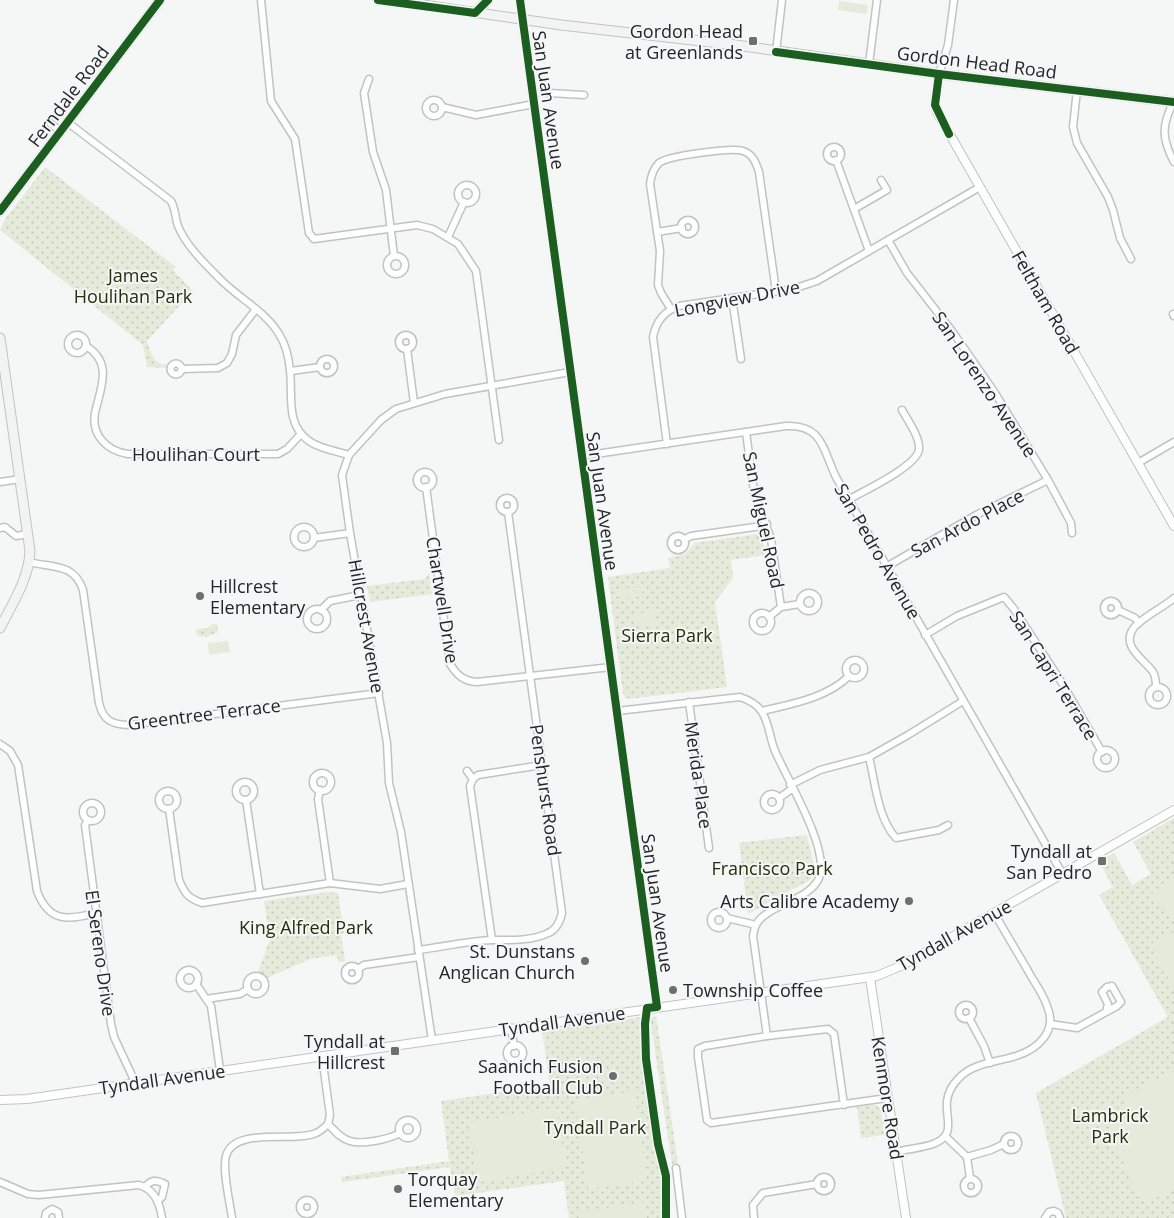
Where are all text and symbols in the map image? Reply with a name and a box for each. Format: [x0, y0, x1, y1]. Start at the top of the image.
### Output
place label: Gordon Head at Greenlands [625, 19, 743, 64]
street label: San Juan Avenue [527, 29, 571, 171]
marker: Gordon Head at Greenlands [747, 35, 759, 47]
street label: Ferndale Road [22, 40, 114, 152]
street label: Gordon Head Road [896, 40, 1058, 84]
street label: Feltham Road [1007, 246, 1085, 358]
park label: James Houlihan Park [74, 263, 193, 308]
street label: Longview Drive [672, 274, 802, 322]
street label: San Lorenzo Avenue [927, 306, 1043, 462]
street label: San Juan Avenue [581, 430, 625, 572]
street label: Houlihan Court [132, 442, 260, 466]
street label: San Miguel Road [738, 449, 790, 591]
street label: San Pedro Avenue [829, 479, 927, 623]
street label: San Ardo Place [906, 483, 1028, 563]
street label: Chartwell Drive [421, 535, 465, 665]
street label: Hillcrest Avenue [343, 557, 391, 695]
place label: Hillcrest Elementary [210, 574, 306, 619]
marker: Hillcrest Elementary [194, 590, 206, 602]
street label: San Capri Terrace [1005, 606, 1103, 744]
park label: Sierra Park [621, 623, 713, 647]
street label: Greentree Terrace [126, 693, 282, 735]
street label: Merida Place [680, 720, 718, 830]
street label: Penshurst Road [525, 723, 567, 857]
street label: San Juan Avenue [636, 832, 680, 974]
place label: Tyndall at San Pedro [1006, 839, 1092, 884]
marker: Tyndall at San Pedro [1096, 855, 1108, 867]
park label: Francisco Park [711, 856, 833, 880]
street label: El Sereno Drive [80, 888, 122, 1018]
place label: Arts Calibre Academy [720, 889, 900, 913]
street label: Tyndall Avenue [892, 894, 1016, 976]
marker: Arts Calibre Academy [903, 895, 915, 907]
park label: King Alfred Park [239, 915, 373, 939]
place label: St. Dunstans Anglican Church [439, 939, 575, 984]
marker: St. Dunstans Anglican Church [579, 955, 591, 967]
place label: Township Coffee [683, 978, 823, 1002]
marker: Township Coffee [667, 984, 679, 996]
street label: Tyndall Avenue [497, 1000, 627, 1042]
place label: Tyndall at Hillcrest [304, 1029, 385, 1074]
street label: Kenmore Road [866, 1035, 910, 1161]
marker: Tyndall at Hillcrest [389, 1045, 401, 1057]
place label: Saanich Fusion Football Club [478, 1054, 603, 1099]
street label: Tyndall Avenue [97, 1058, 227, 1100]
marker: Saanich Fusion Football Club [607, 1070, 619, 1082]
park label: Lambrick Park [1071, 1103, 1149, 1148]
park label: Tyndall Park [544, 1115, 647, 1139]
place label: Torquay Elementary [408, 1167, 504, 1212]
marker: Torquay Elementary [392, 1183, 404, 1195]

